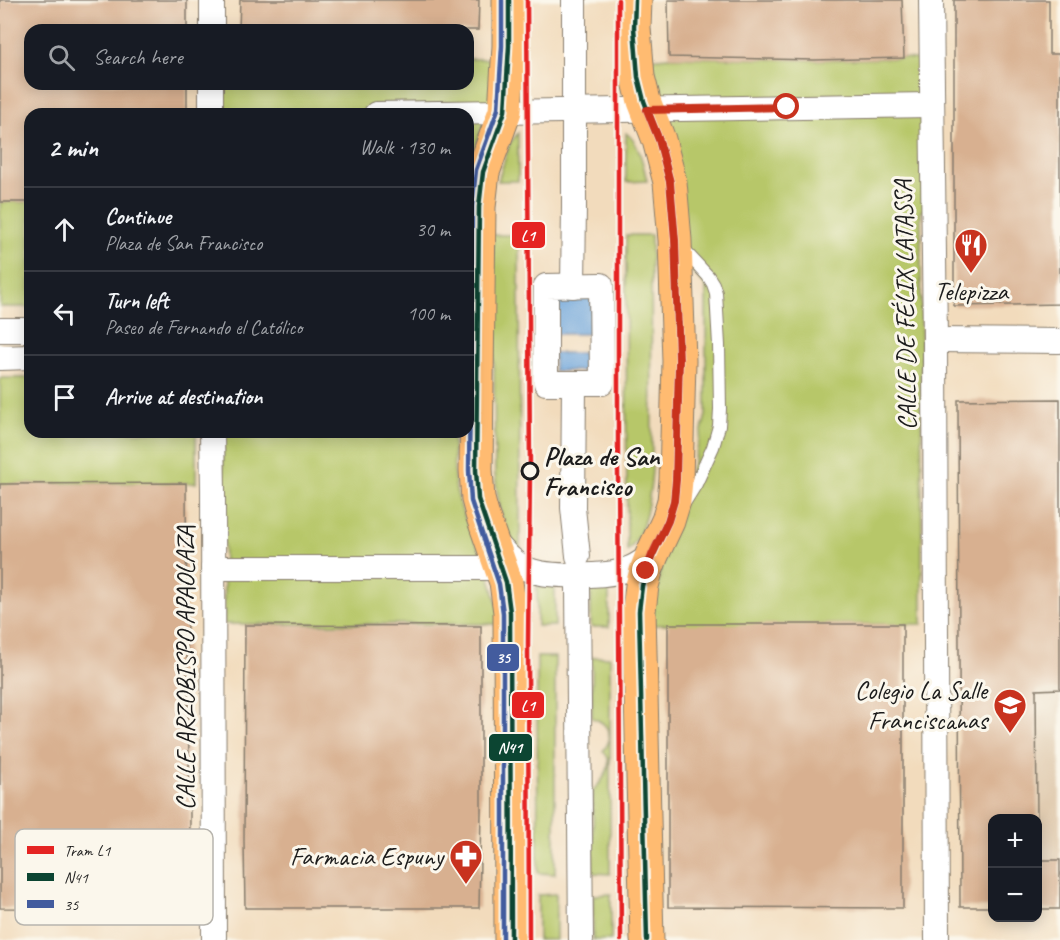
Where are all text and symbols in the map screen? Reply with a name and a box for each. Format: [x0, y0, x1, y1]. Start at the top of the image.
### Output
search box [24, 24, 474, 90]
icon: search [45, 41, 78, 74]
text: Search here [93, 43, 183, 71]
route start [773, 93, 799, 119]
text: 2 min [48, 131, 98, 164]
text: Walk · 130 m [360, 135, 450, 160]
street label: CALLE DE FÉLIX LATASSA [886, 178, 924, 430]
text: Continue [105, 203, 171, 231]
icon: ahead [48, 213, 81, 246]
text: 30 m [416, 217, 450, 242]
line badge: L1 [511, 221, 546, 249]
text: L1 [521, 226, 537, 246]
restaurant icon: Telepizza [953, 227, 989, 274]
text: Plaza de San Francisco [105, 231, 262, 256]
place label: Telepizza [934, 275, 1009, 308]
text: Turn left [105, 287, 169, 315]
icon: left [48, 297, 81, 330]
text: 100 m [407, 301, 450, 326]
text: Paseo de Fernando el Católico [105, 315, 302, 340]
icon: arrive [48, 381, 81, 414]
text: Arrive at destination [105, 383, 262, 411]
place label: Plaza de San Francisco [544, 440, 660, 503]
marker: Plaza de San Francisco [521, 462, 539, 480]
street label: CALLE ARZOBISPO APAOLAZA [169, 525, 202, 810]
route end [632, 557, 658, 583]
line badge: 35 [486, 643, 520, 672]
text: 35 [496, 648, 512, 668]
place label: Colegio La Salle Franciscanas [855, 674, 990, 737]
school or university icon: Colegio La Salle Franciscanas [992, 687, 1028, 734]
line badge: L1 [511, 691, 545, 719]
text: L1 [521, 696, 537, 716]
line badge: N41 [488, 733, 533, 762]
text: N41 [498, 738, 524, 758]
map controls [988, 814, 1042, 922]
button: + [988, 814, 1042, 868]
legend [15, 829, 213, 925]
pharmacy icon: Farmacia Espuny [448, 838, 484, 885]
place label: Farmacia Espuny [290, 840, 445, 873]
text: Tram L1 [64, 841, 111, 861]
text: N41 [64, 868, 89, 888]
button: − [988, 868, 1042, 922]
text: 35 [64, 895, 79, 915]

